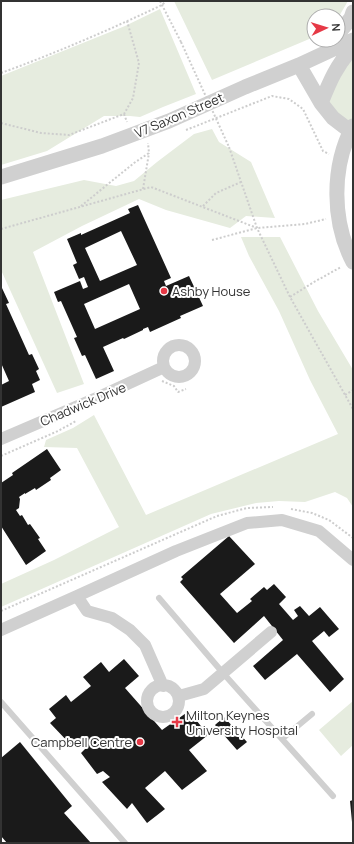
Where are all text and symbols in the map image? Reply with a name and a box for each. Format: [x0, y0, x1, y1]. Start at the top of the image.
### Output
north arrow [306, 8, 346, 48]
text: N [329, 23, 344, 32]
street label: V7 Saxon Street [132, 88, 226, 142]
place label: Ashby House [172, 282, 251, 300]
marker: Ashby House [159, 286, 169, 296]
street label: Chadwick Drive [37, 378, 129, 430]
place label: Milton Keynes University Hospital [186, 706, 298, 739]
marker: Milton Keynes University Hospital [171, 716, 183, 728]
place label: Campbell Centre [31, 733, 132, 751]
marker: Campbell Centre [135, 737, 145, 747]

